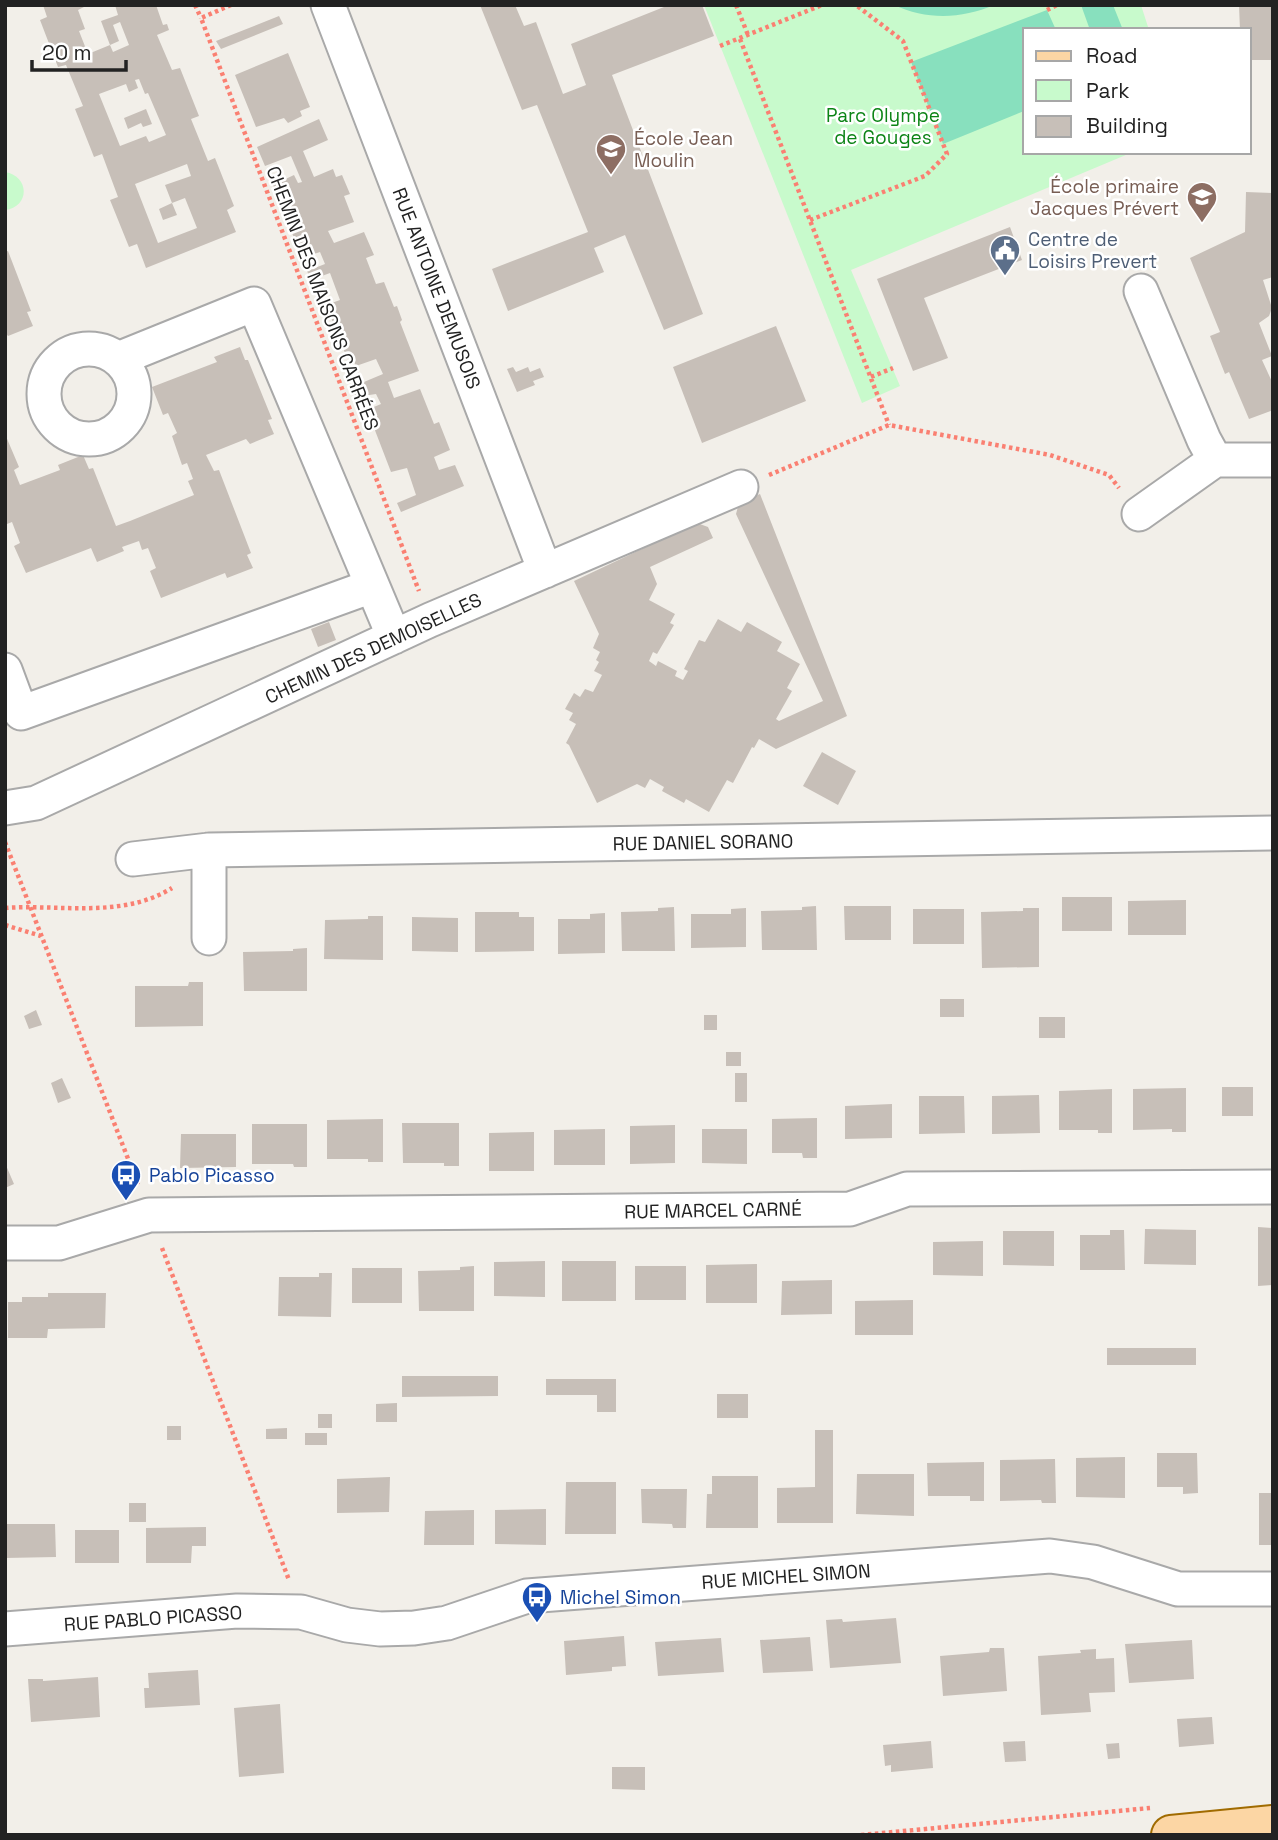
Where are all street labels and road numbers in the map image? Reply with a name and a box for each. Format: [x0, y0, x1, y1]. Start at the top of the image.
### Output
street label: CHEMIN DES MAISONS CARRÉES [260, 162, 385, 434]
street label: RUE ANTOINE DEMUSOIS [387, 184, 486, 392]
street label: CHEMIN DES DEMOISELLES [261, 587, 486, 710]
street label: RUE DANIEL SORANO [612, 828, 794, 857]
street label: RUE MARCEL CARNÉ [624, 1196, 802, 1225]
street label: RUE MICHEL SIMON [701, 1558, 871, 1595]
street label: RUE PABLO PICASSO [63, 1600, 243, 1637]

